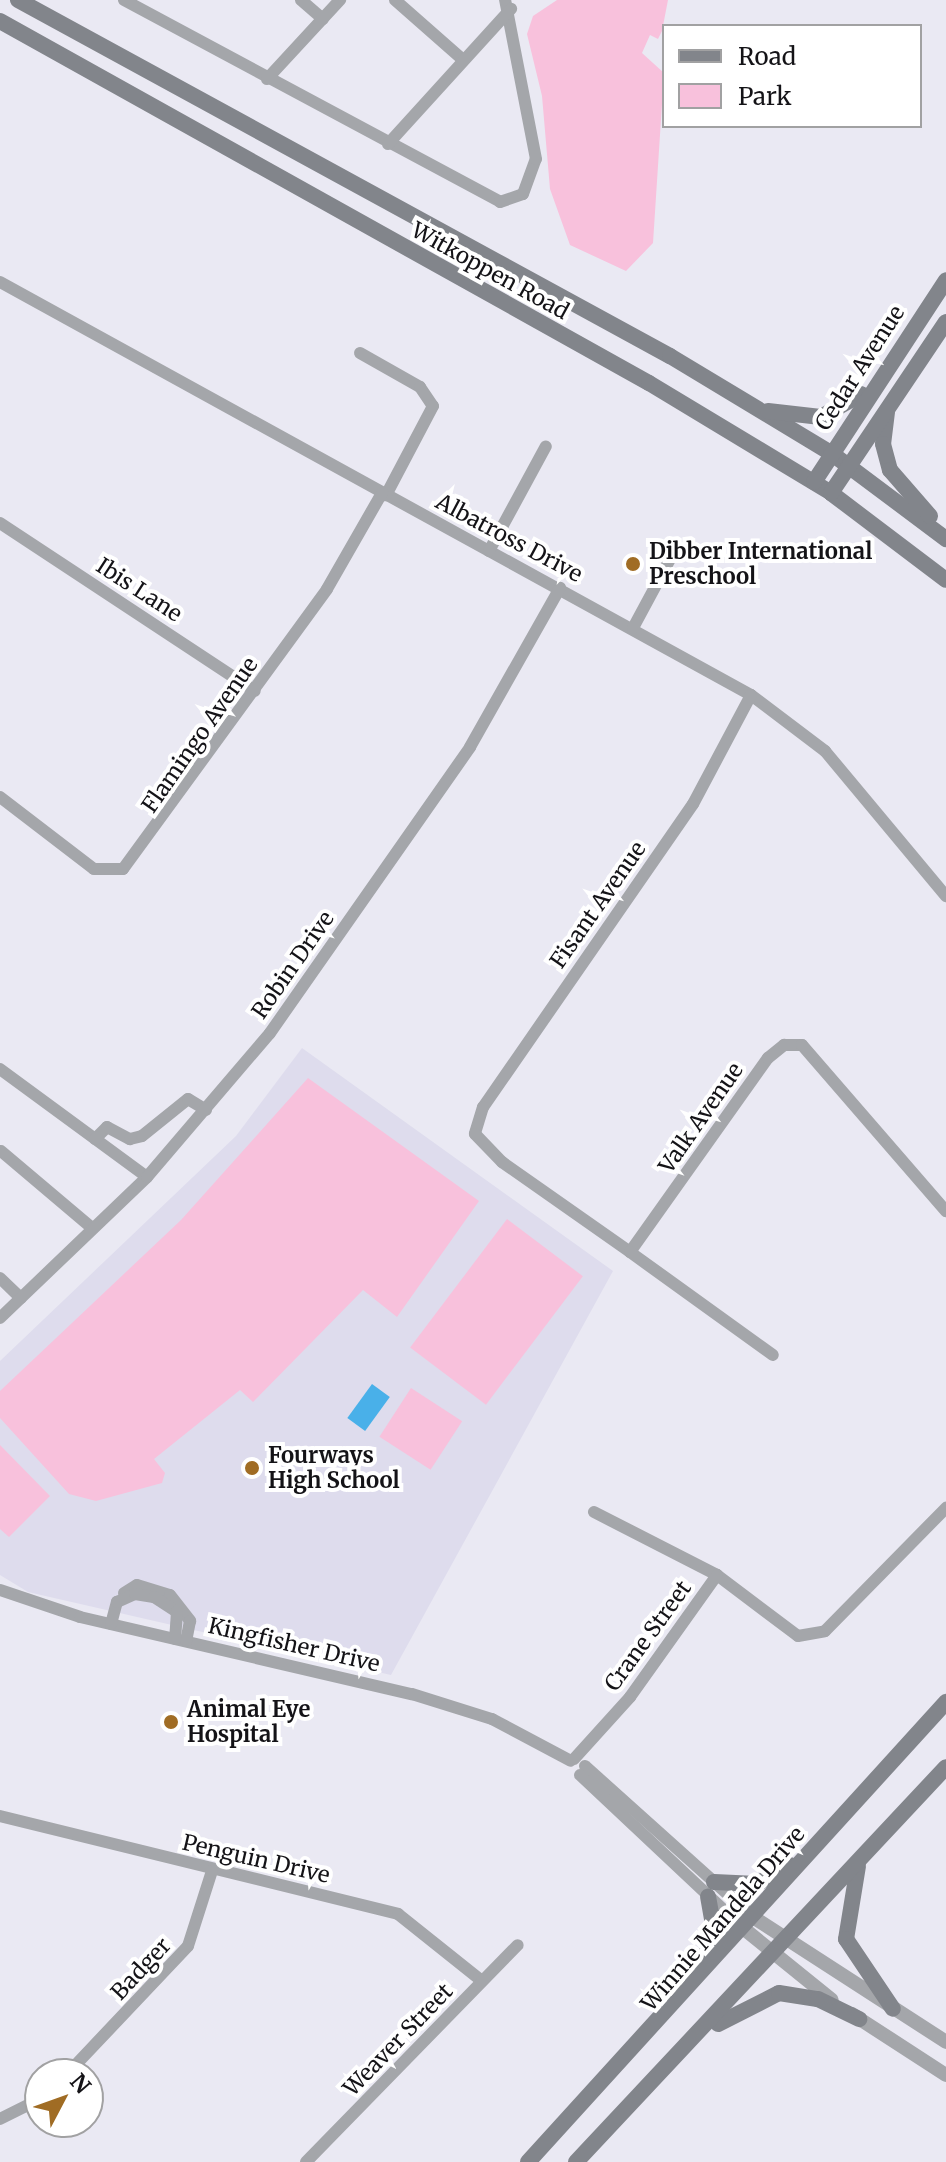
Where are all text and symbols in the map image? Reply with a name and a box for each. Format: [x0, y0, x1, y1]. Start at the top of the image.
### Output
legend [662, 24, 922, 128]
text: Road [738, 41, 796, 72]
text: Park [738, 81, 791, 112]
street label: Witkoppen Road [407, 217, 573, 325]
street label: Cedar Avenue [810, 301, 910, 435]
street label: Albatross Drive [431, 488, 587, 588]
place label: Dibber International Preschool [649, 538, 872, 590]
street label: Ibis Lane [91, 553, 187, 627]
marker: Dibber International Preschool [624, 555, 642, 573]
street label: Flamingo Avenue [137, 652, 263, 818]
street label: Fisant Avenue [545, 837, 651, 973]
street label: Robin Drive [246, 906, 340, 1024]
street label: Valk Avenue [653, 1058, 749, 1178]
place label: Fourways High School [268, 1442, 400, 1494]
marker: Fourways High School [243, 1459, 261, 1477]
street label: Crane Street [599, 1576, 697, 1696]
street label: Kingfisher Drive [206, 1612, 382, 1678]
place label: Animal Eye Hospital [187, 1696, 310, 1748]
marker: Animal Eye Hospital [162, 1713, 180, 1731]
street label: Winnie Mandela Drive [636, 1821, 810, 2017]
street label: Penguin Drive [180, 1829, 332, 1889]
street label: Badger [106, 1933, 176, 2005]
street label: Weaver Street [338, 1978, 458, 2102]
north arrow [24, 2058, 104, 2138]
text: N [64, 2068, 97, 2099]

